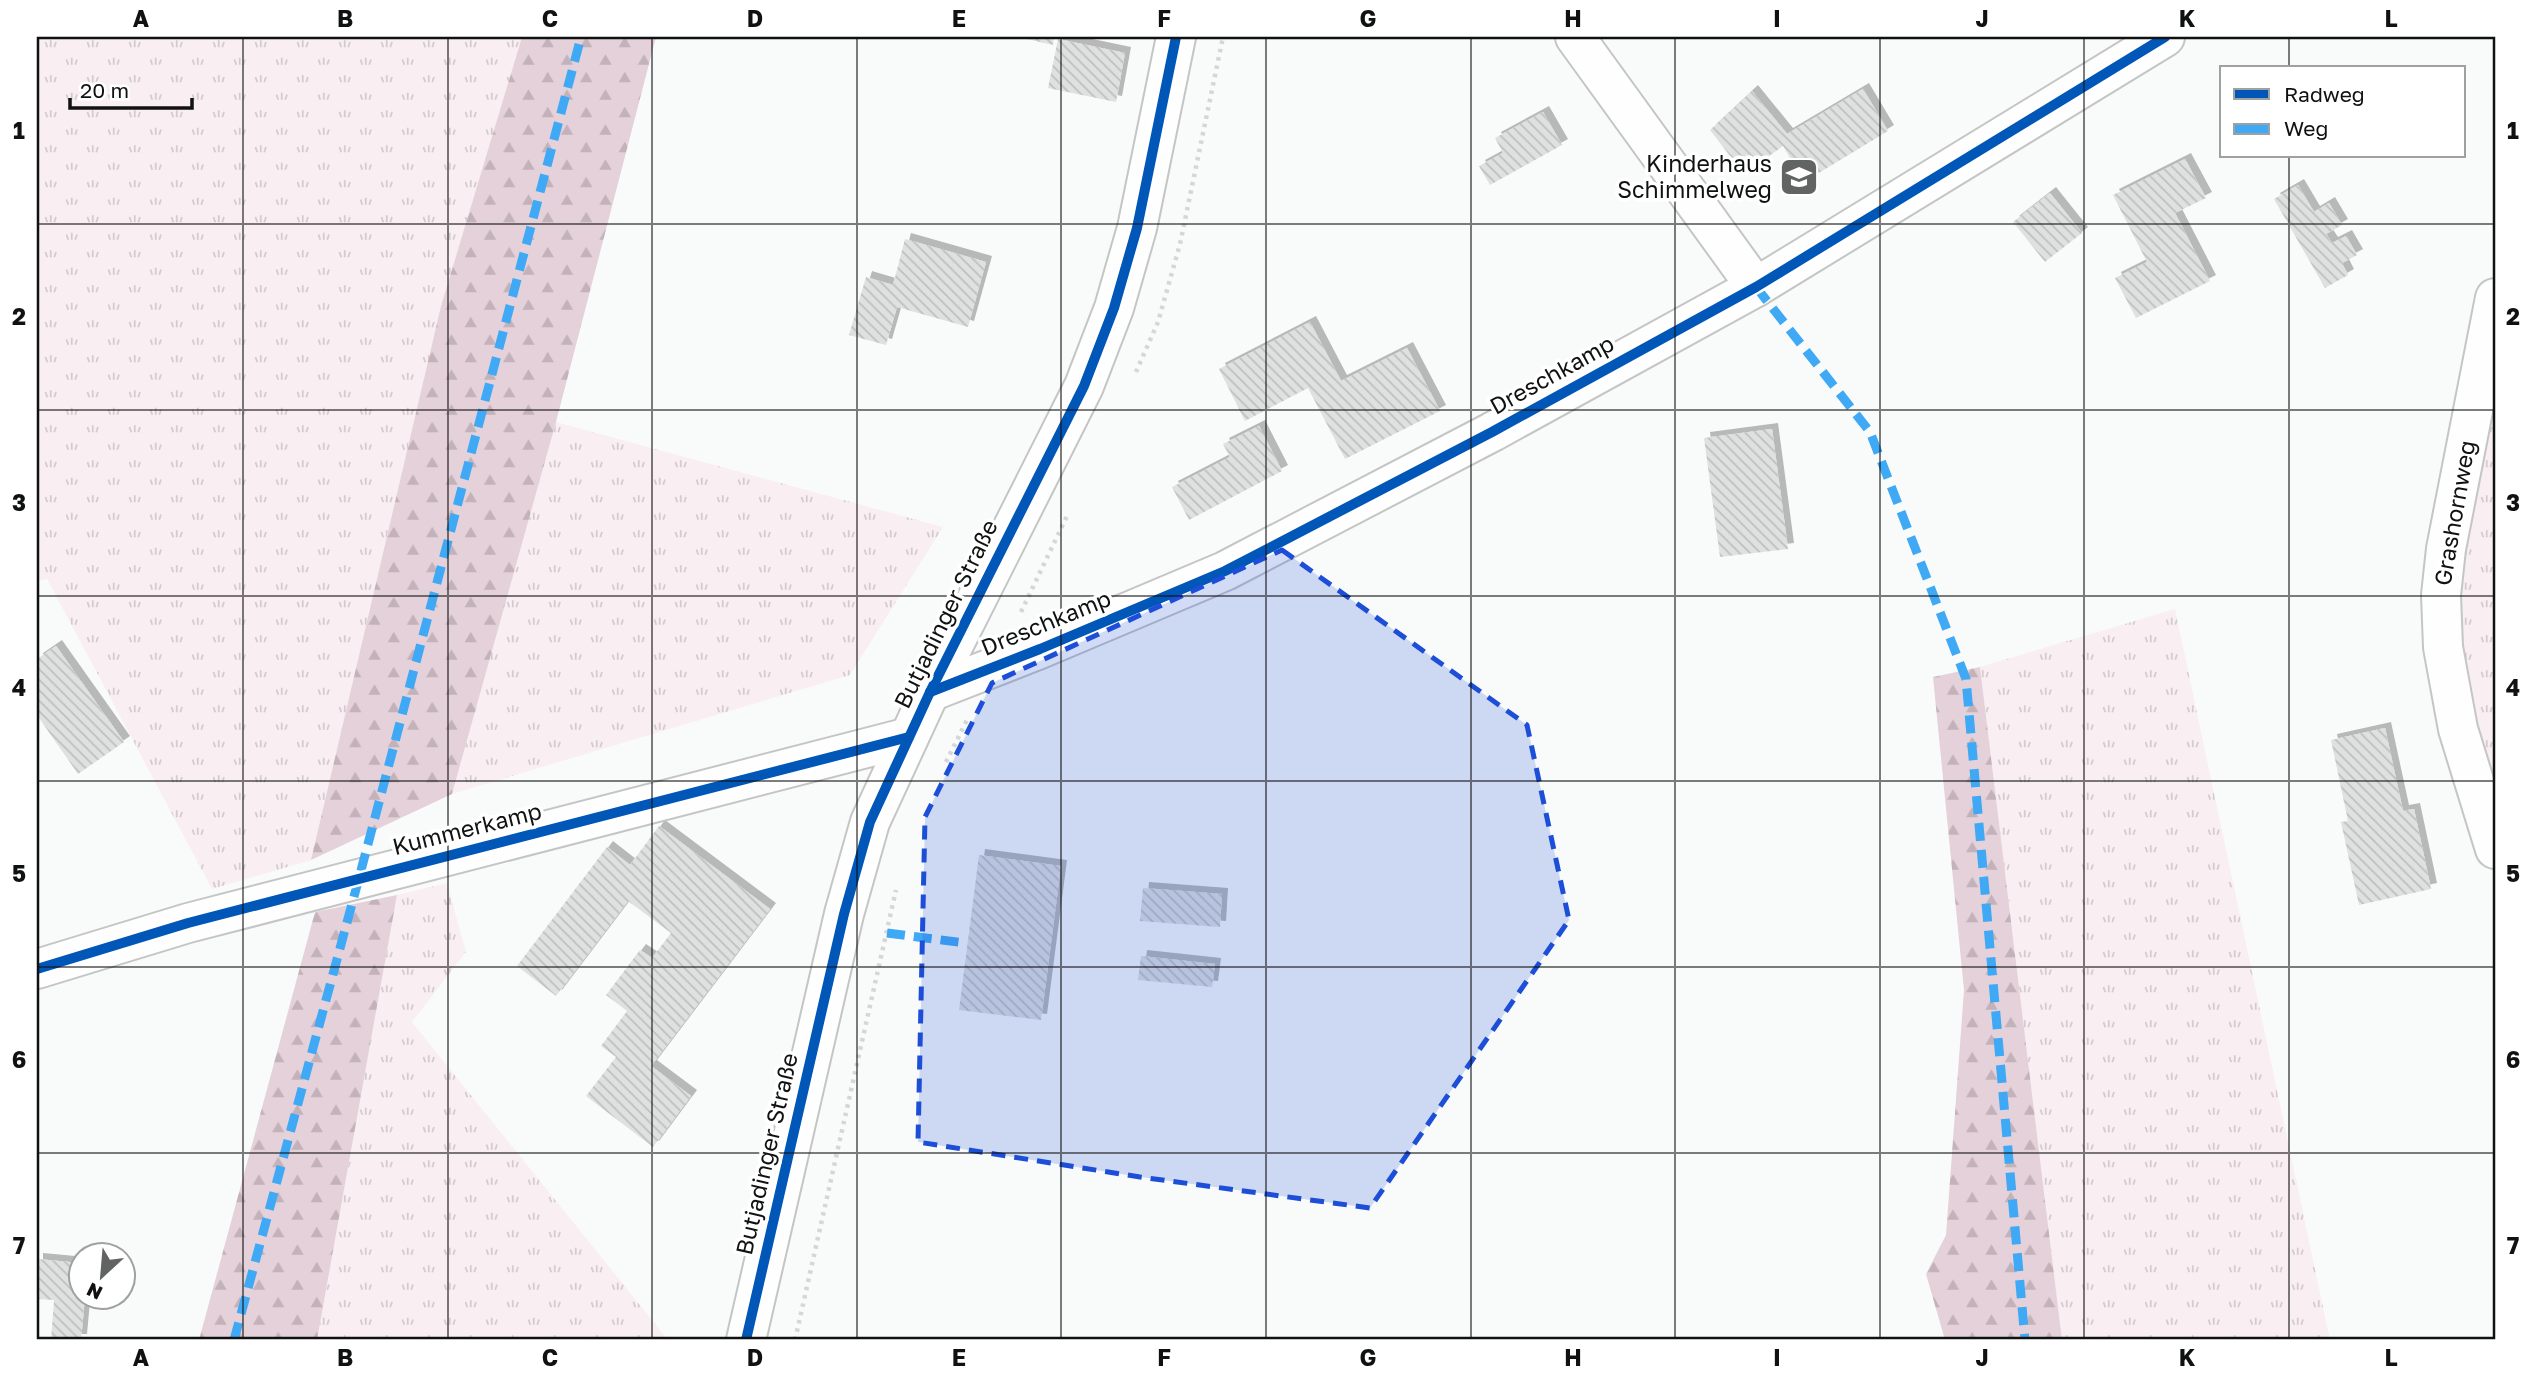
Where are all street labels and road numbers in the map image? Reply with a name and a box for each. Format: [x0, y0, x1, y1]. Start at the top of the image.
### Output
street label: Dreschkamp [1485, 329, 1618, 420]
street label: Grashornweg [2427, 438, 2481, 588]
street label: Butjadinger Straße [887, 515, 1003, 712]
street label: Dreschkamp [977, 583, 1115, 661]
street label: Kummerkamp [389, 796, 544, 860]
street label: Butjadinger Straße [729, 1050, 803, 1257]

